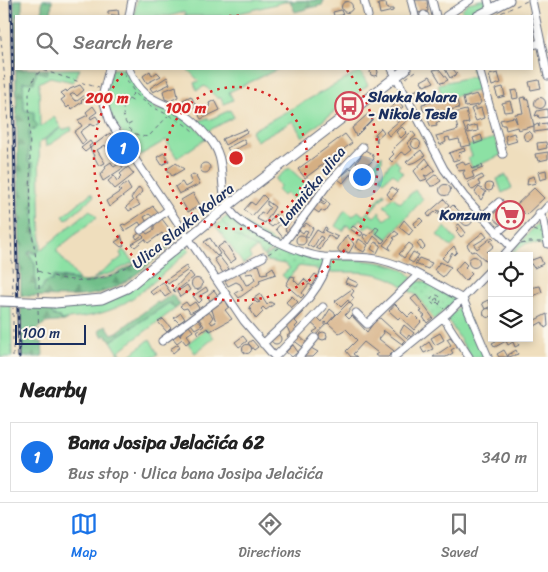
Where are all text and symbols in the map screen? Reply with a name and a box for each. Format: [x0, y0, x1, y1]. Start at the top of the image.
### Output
search box [15, 15, 533, 70]
text: Search here [73, 26, 173, 59]
icon: search [33, 29, 61, 57]
place label: Slavka Kolara - Nikole Tesle [367, 84, 458, 127]
text: 200 m [84, 85, 129, 111]
bus stop icon: Slavka Kolara - Nikole Tesle [334, 91, 364, 121]
text: 100 m [166, 95, 207, 121]
pin: 1 [107, 129, 139, 167]
street label: Lomnička ulica [271, 140, 353, 232]
centre of rings [227, 149, 245, 167]
your location [349, 164, 375, 190]
street label: Ulica Slavka Kolara [126, 176, 241, 276]
supermarket icon: Konzum [495, 200, 525, 230]
place label: Konzum [438, 202, 491, 228]
map controls [488, 252, 533, 342]
button: locate [488, 252, 533, 297]
button: layers [488, 297, 533, 342]
text: 100 m [22, 321, 60, 346]
scale bar [15, 322, 86, 345]
text: Nearby [20, 371, 86, 409]
text: Bana Josipa Jelačića 62 [68, 426, 265, 459]
text: 1 [34, 443, 40, 472]
text: 340 m [482, 443, 527, 472]
text: Bus stop · Ulica bana Josipa Jelačića [68, 459, 323, 488]
tab: Map [70, 510, 98, 565]
tab: Directions [238, 510, 301, 565]
tab: Saved [441, 510, 478, 565]

